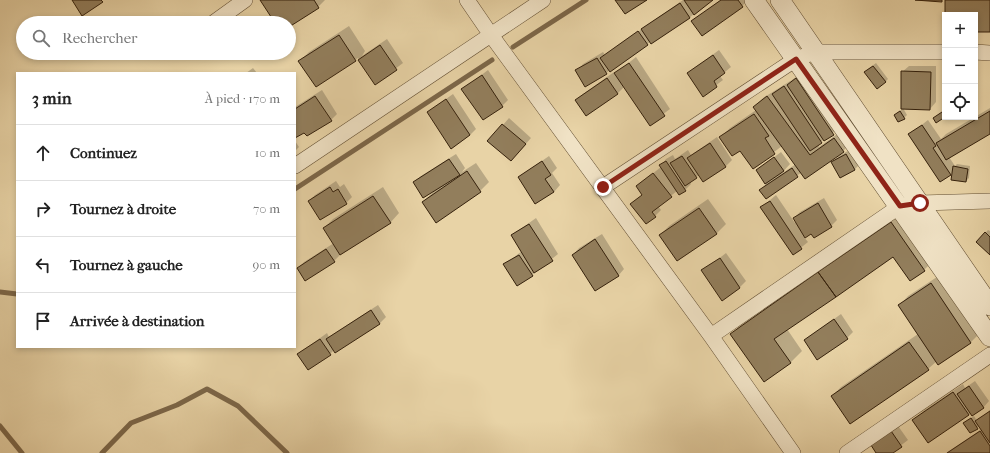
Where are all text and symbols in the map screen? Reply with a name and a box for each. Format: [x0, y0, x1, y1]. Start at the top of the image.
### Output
map controls [942, 12, 978, 120]
button: + [942, 12, 978, 48]
search box [16, 16, 296, 60]
icon: search [30, 27, 52, 49]
text: Rechercher [62, 29, 137, 47]
button: − [942, 48, 978, 84]
button: locate [942, 84, 978, 120]
text: 3 min [32, 88, 72, 108]
text: À pied · 170 m [205, 91, 280, 106]
icon: ahead [32, 142, 54, 164]
text: Continuez [70, 144, 137, 162]
text: 10 m [255, 145, 280, 160]
route end [594, 178, 612, 196]
route start [911, 194, 929, 212]
icon: right [32, 198, 54, 220]
text: Tournez à droite [70, 200, 176, 218]
text: 70 m [253, 201, 280, 216]
icon: left [32, 254, 54, 276]
text: Tournez à gauche [70, 256, 183, 274]
text: 90 m [252, 257, 280, 272]
icon: arrive [32, 310, 54, 332]
text: Arrivée à destination [70, 312, 205, 330]

